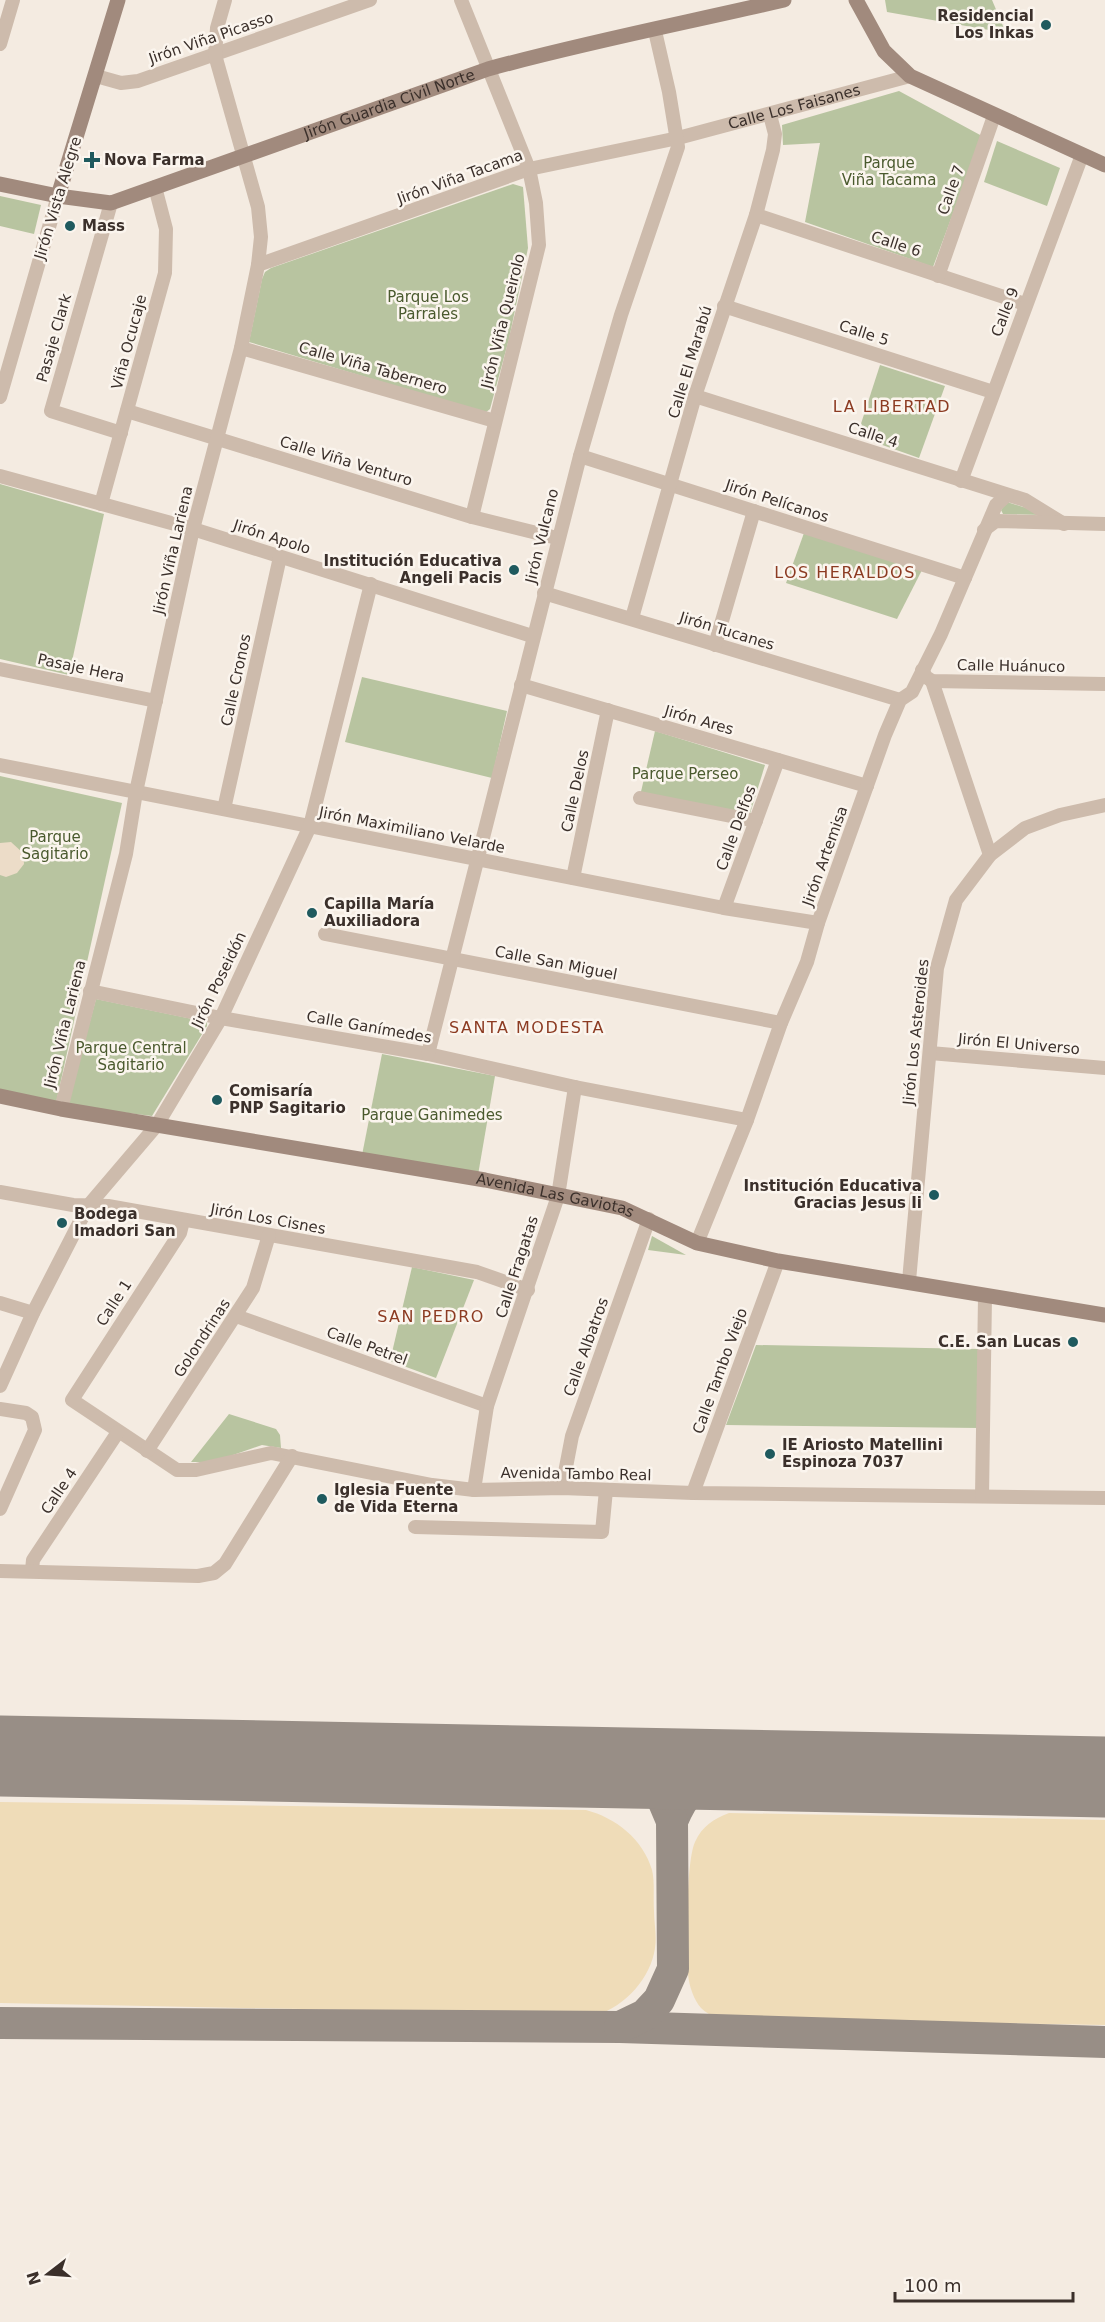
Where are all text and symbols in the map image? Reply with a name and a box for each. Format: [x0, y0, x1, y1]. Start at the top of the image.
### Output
place label: Residencial Los Inkas [937, 7, 1034, 42]
street label: Jirón Viña Picasso [145, 8, 276, 68]
marker: Residencial Los Inkas [1039, 18, 1053, 32]
street label: Jirón Guardia Civil Norte [300, 65, 477, 143]
street label: Calle Los Faisanes [726, 81, 863, 133]
street label: Jirón Vista Alegre [30, 134, 85, 263]
street label: Jirón Viña Tacama [394, 146, 525, 208]
place label: Nova Farma [104, 151, 205, 169]
marker: Nova Farma [85, 153, 99, 167]
park label: Parque Viña Tacama [842, 154, 936, 189]
street label: Calle 7 [934, 163, 968, 217]
place label: Mass [82, 217, 125, 235]
marker: Mass [63, 219, 77, 233]
street label: Calle 6 [869, 227, 923, 261]
street label: Jirón Viña Queirolo [477, 252, 528, 391]
street label: Calle 9 [987, 285, 1023, 339]
park label: Parque Los Parrales [387, 288, 469, 323]
street label: Pasaje Clark [33, 291, 75, 384]
street label: Viña Ocucaje [108, 292, 150, 392]
street label: Calle El Marabú [664, 303, 716, 421]
street label: Calle 5 [837, 316, 891, 350]
street label: Calle Viña Tabernero [297, 338, 449, 398]
district label: LA LIBERTAD [833, 397, 951, 416]
street label: Calle 4 [846, 418, 900, 452]
street label: Calle Viña Venturo [277, 432, 415, 490]
street label: Jirón Pelícanos [722, 475, 831, 526]
street label: Jirón Viña Lariena [149, 484, 197, 617]
street label: Jirón Vulcano [521, 487, 562, 586]
street label: Jirón Apolo [230, 516, 313, 558]
place label: Institución Educativa Angeli Pacis [324, 552, 502, 587]
marker: Institución Educativa Angeli Pacis [507, 563, 521, 577]
district label: LOS HERALDOS [774, 563, 916, 582]
street label: Jirón Tucanes [676, 608, 777, 654]
street label: Calle Cronos [217, 632, 255, 728]
street label: Pasaje Hera [36, 650, 126, 686]
street label: Calle Huánuco [957, 656, 1065, 676]
street label: Jirón Ares [661, 701, 736, 738]
street label: Calle Delos [557, 748, 593, 834]
park label: Parque Perseo [632, 765, 738, 783]
street label: Calle Delfos [712, 783, 760, 873]
street label: Jirón Maximiliano Velarde [316, 803, 507, 857]
street label: Jirón Artemisa [798, 803, 851, 909]
park label: Parque Sagitario [22, 828, 89, 863]
place label: Capilla María Auxiliadora [324, 895, 434, 930]
marker: Capilla María Auxiliadora [305, 906, 319, 920]
street label: Jirón Poseidón [187, 929, 250, 1032]
street label: Calle San Miguel [493, 942, 619, 984]
street label: Jirón Viña Lariena [40, 958, 90, 1091]
street label: Jirón Los Asteroides [899, 958, 933, 1107]
street label: Calle Ganímedes [305, 1007, 433, 1047]
district label: SANTA MODESTA [449, 1018, 605, 1037]
street label: Jirón El Universo [956, 1030, 1081, 1058]
park label: Parque Central Sagitario [75, 1039, 187, 1074]
place label: Comisaría PNP Sagitario [229, 1082, 346, 1117]
marker: Comisaría PNP Sagitario [210, 1093, 224, 1107]
park label: Parque Ganimedes [361, 1106, 503, 1124]
street label: Avenida Las Gaviotas [475, 1170, 637, 1221]
place label: Institución Educativa Gracias Jesus Ii [744, 1177, 922, 1212]
marker: Institución Educativa Gracias Jesus Ii [927, 1188, 941, 1202]
street label: Jirón Los Cisnes [208, 1200, 327, 1238]
place label: Bodega Imadori San [74, 1205, 176, 1240]
street label: Calle Fragatas [492, 1213, 542, 1320]
marker: Bodega Imadori San [55, 1216, 69, 1230]
street label: Calle 1 [92, 1276, 136, 1330]
street label: Golondrinas [170, 1295, 234, 1381]
street label: Calle Albatros [560, 1295, 612, 1399]
street label: Calle Tambo Viejo [689, 1306, 751, 1436]
district label: SAN PEDRO [377, 1307, 485, 1326]
street label: Calle Petrel [324, 1323, 410, 1369]
place label: C.E. San Lucas [938, 1333, 1061, 1351]
marker: C.E. San Lucas [1066, 1335, 1080, 1349]
place label: IE Ariosto Matellini Espinoza 7037 [782, 1436, 943, 1471]
marker: IE Ariosto Matellini Espinoza 7037 [763, 1447, 777, 1461]
street label: Avenida Tambo Real [500, 1464, 652, 1484]
street label: Calle 4 [37, 1465, 81, 1517]
place label: Iglesia Fuente de Vida Eterna [334, 1481, 459, 1516]
marker: Iglesia Fuente de Vida Eterna [315, 1492, 329, 1506]
north arrow [18, 2244, 78, 2304]
scale bar [895, 2265, 1074, 2303]
text: N [23, 2269, 45, 2287]
text: 100 m [904, 2275, 962, 2296]

